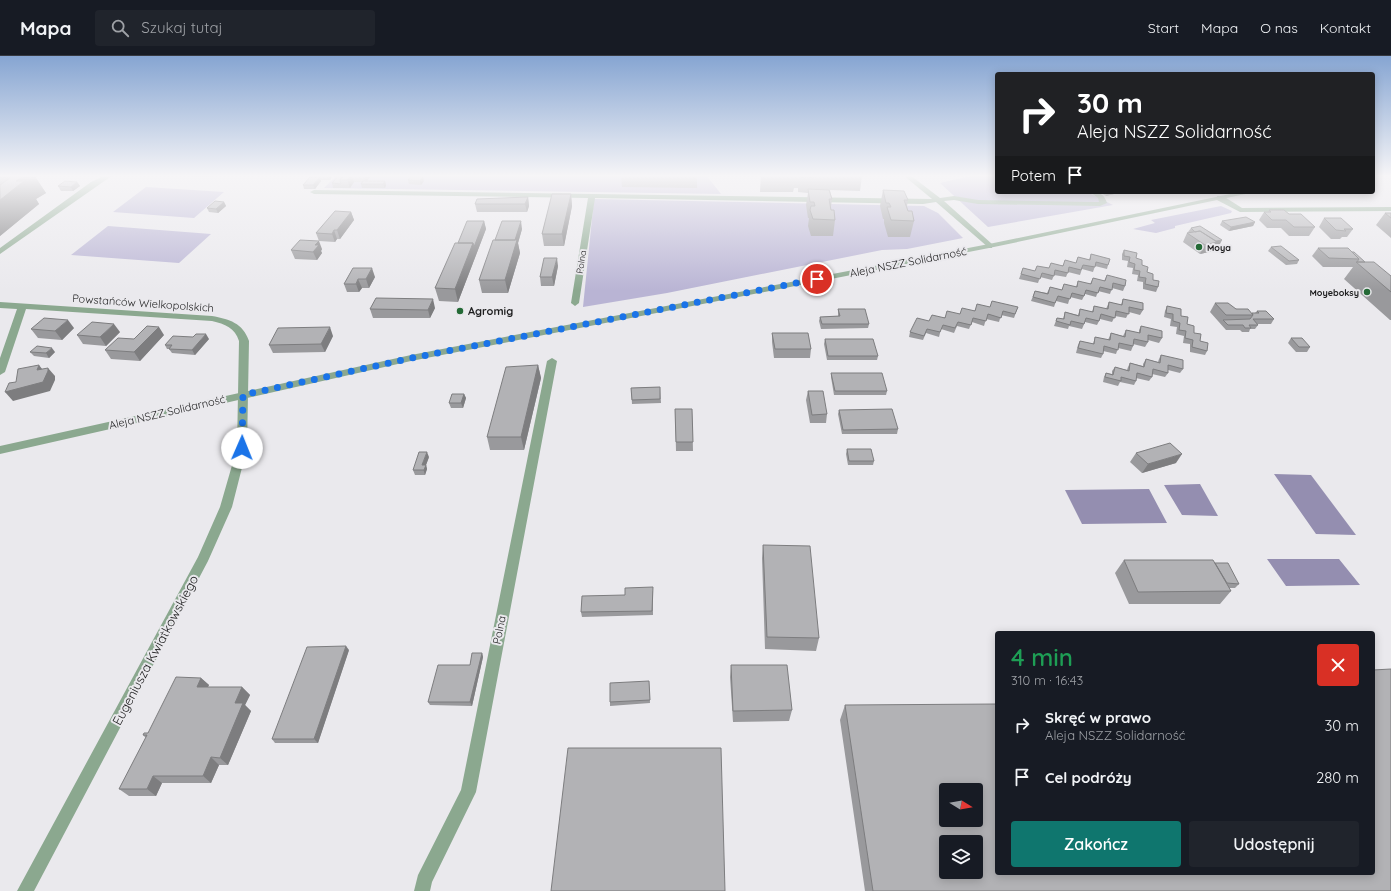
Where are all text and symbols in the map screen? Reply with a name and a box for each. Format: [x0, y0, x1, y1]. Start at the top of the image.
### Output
search box [95, 10, 375, 46]
text: Mapa [20, 16, 71, 40]
icon: search [109, 17, 131, 39]
text: Szukaj tutaj [141, 18, 223, 37]
text: Start [1148, 19, 1179, 37]
text: Mapa [1201, 19, 1238, 37]
text: O nas [1260, 19, 1298, 37]
text: Kontakt [1320, 19, 1371, 37]
text: 30 m [1077, 85, 1143, 120]
icon: right [1011, 88, 1063, 140]
text: Aleja NSZZ Solidarność [1077, 120, 1272, 143]
icon: arrive [1064, 164, 1086, 186]
text: Potem [1011, 166, 1056, 185]
marker: Moya [1194, 242, 1204, 252]
place label: Moya [1207, 242, 1231, 253]
street label: Aleja NSZZ Solidarność [848, 244, 968, 280]
street label: Polna [574, 250, 588, 274]
pin [800, 262, 834, 296]
icon: arrive [806, 268, 828, 290]
place label: Moyeboksy [1309, 287, 1359, 298]
marker: Moyeboksy [1362, 287, 1372, 297]
street label: Powstańców Wielkopolskich [72, 291, 214, 315]
place label: Agromig [468, 304, 513, 318]
marker: Agromig [455, 306, 465, 316]
street label: Aleja NSZZ Solidarność [108, 392, 227, 432]
position arrow [221, 427, 263, 469]
street label: Eugeniusza Kwiatkowskiego [109, 572, 201, 728]
street label: Polna [489, 615, 509, 645]
text: 4 min [1011, 642, 1073, 672]
button: close [1317, 644, 1359, 686]
text: 310 m · 16:43 [1011, 672, 1083, 688]
text: Skręć w prawo [1045, 708, 1151, 727]
icon: right [1011, 714, 1033, 736]
text: 30 m [1324, 716, 1359, 735]
text: Aleja NSZZ Solidarność [1045, 727, 1186, 743]
icon: arrive [1011, 766, 1033, 788]
text: Cel podróży [1045, 768, 1132, 787]
text: 280 m [1316, 768, 1359, 787]
north arrow [939, 783, 983, 827]
map controls [939, 783, 983, 879]
button: Zakończ [1011, 821, 1181, 867]
button: Udostępnij [1189, 821, 1359, 867]
button: layers [939, 835, 983, 879]

